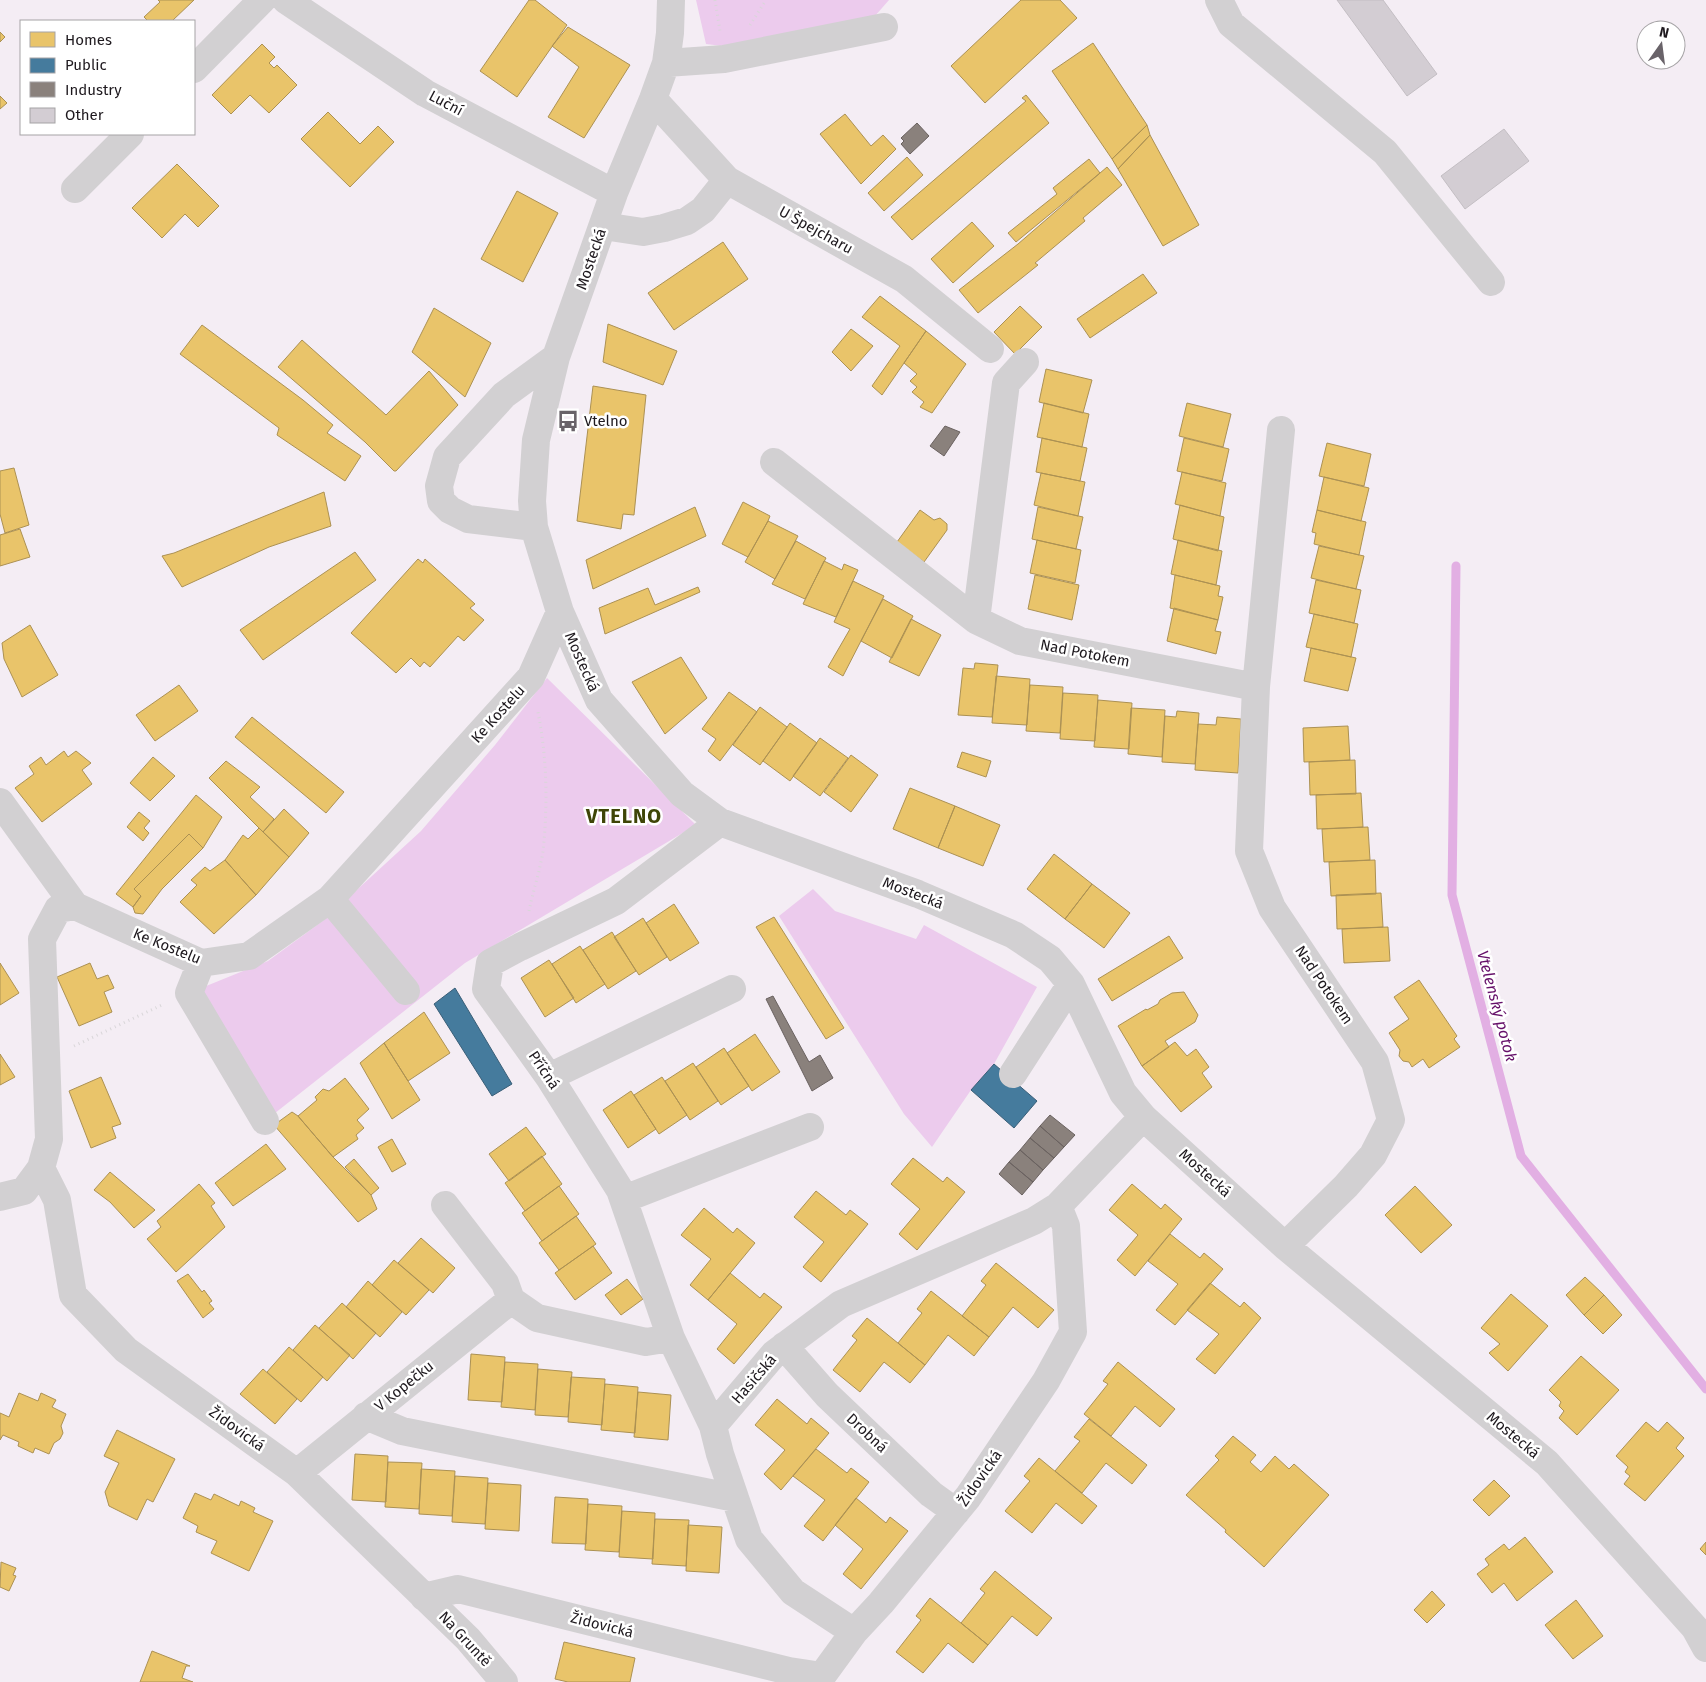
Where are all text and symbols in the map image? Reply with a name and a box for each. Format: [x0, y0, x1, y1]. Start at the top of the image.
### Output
legend [20, 20, 195, 135]
north arrow [1636, 20, 1686, 70]
text: N [1657, 23, 1671, 42]
text: Homes [65, 31, 112, 49]
text: Public [65, 56, 107, 74]
text: Industry [65, 81, 122, 99]
street label: Luční [426, 87, 466, 119]
text: Other [65, 106, 104, 124]
street label: U Špejcharu [776, 202, 856, 258]
street label: Mostecká [572, 226, 610, 292]
bus stop icon: Vtelno [555, 408, 581, 434]
place label: Vtelno [584, 412, 628, 430]
street label: Mostecká [561, 629, 603, 695]
street label: Nad Potokem [1039, 635, 1131, 671]
street label: Ke Kostelu [467, 681, 529, 747]
district label: VTELNO [585, 804, 662, 828]
street label: Mostecká [880, 873, 946, 913]
street label: Ke Kostelu [130, 924, 204, 968]
street label: Nad Potokem [1291, 942, 1357, 1028]
water label: Vtelenský potok [1473, 948, 1521, 1064]
street label: Příčná [525, 1047, 563, 1093]
street label: Mostecká [1175, 1145, 1235, 1201]
street label: Hasičská [728, 1351, 780, 1407]
street label: V Kopečku [371, 1357, 437, 1415]
street label: Židovická [206, 1403, 268, 1455]
street label: Mostecká [1483, 1408, 1543, 1462]
street label: Drobná [843, 1409, 891, 1457]
street label: Židovická [954, 1447, 1006, 1509]
street label: Na Gruntě [435, 1608, 495, 1670]
street label: Židovická [569, 1609, 635, 1641]

